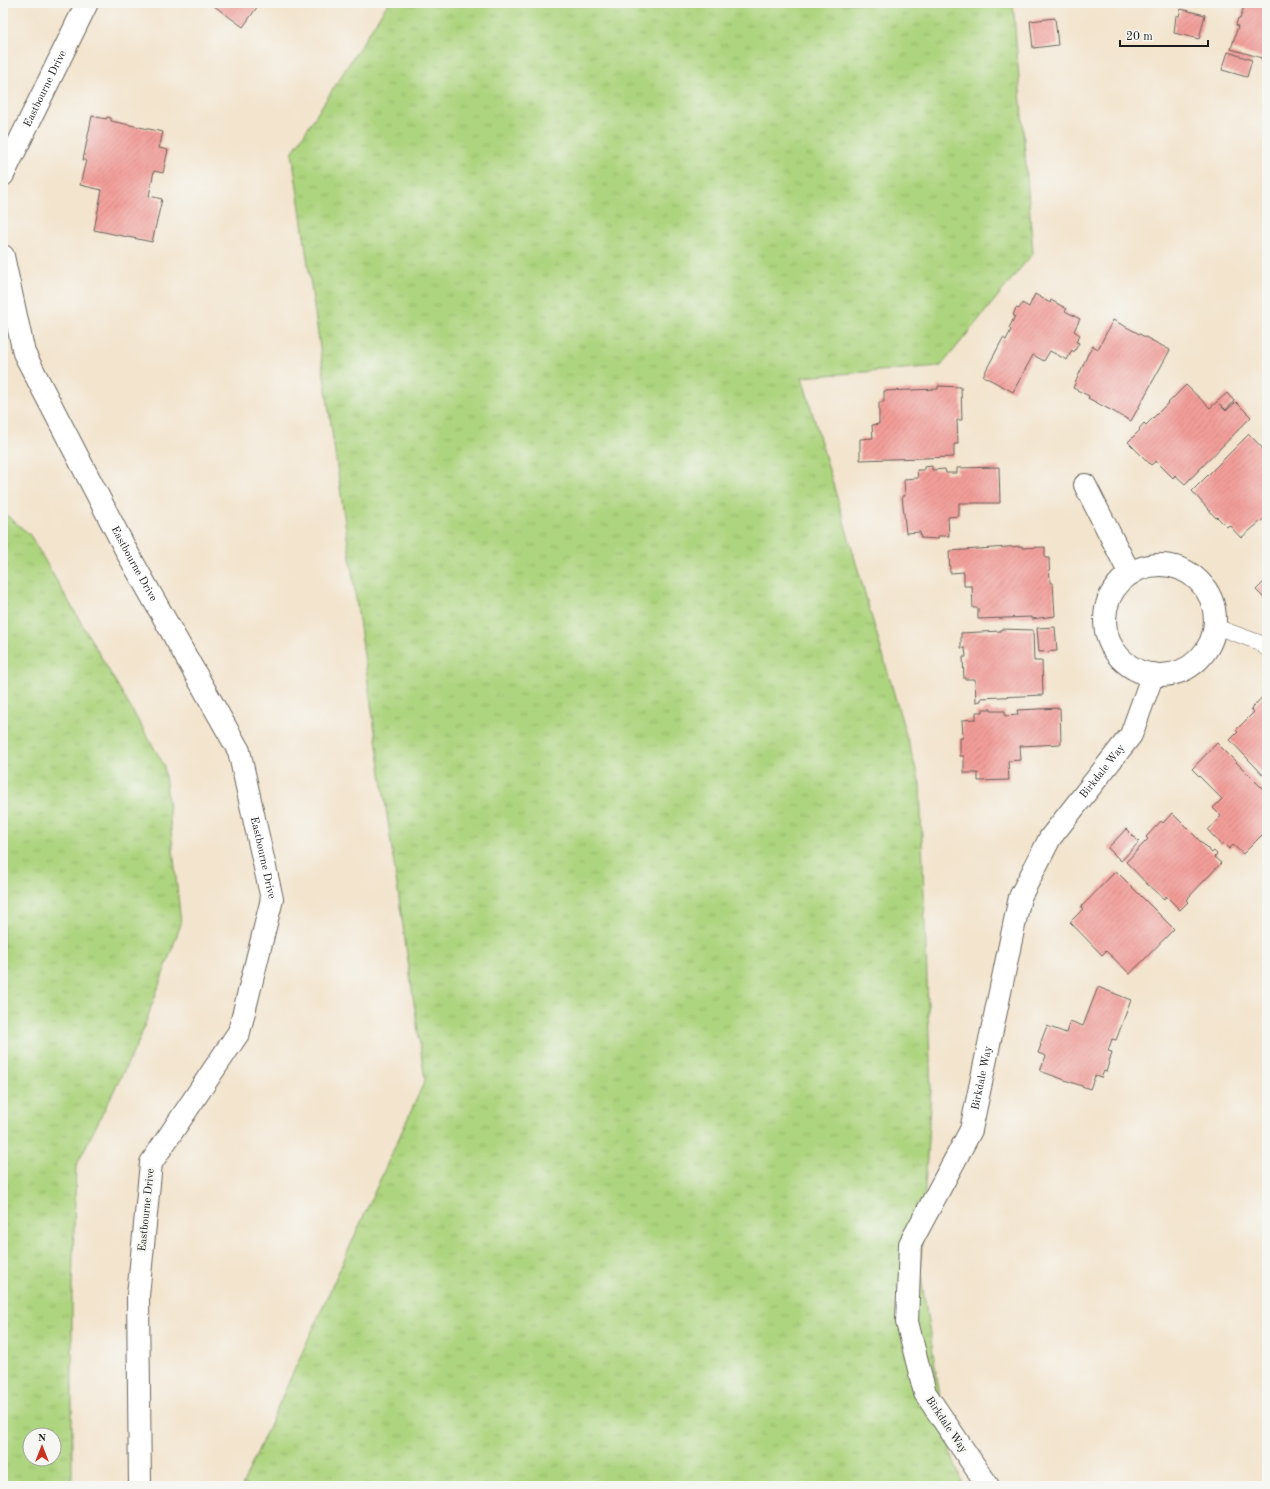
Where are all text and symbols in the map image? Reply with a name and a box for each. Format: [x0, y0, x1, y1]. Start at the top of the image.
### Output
scale bar [1120, 22, 1208, 48]
text: 20 m [1126, 31, 1153, 43]
street label: Eastbourne Drive [22, 49, 68, 129]
street label: Eastbourne Drive [109, 524, 159, 603]
street label: Birkdale Way [1078, 742, 1127, 800]
street label: Eastbourne Drive [248, 816, 277, 900]
street label: Birkdale Way [970, 1045, 994, 1111]
street label: Eastbourne Drive [137, 1168, 157, 1252]
street label: Birkdale Way [923, 1395, 969, 1455]
north arrow [22, 1427, 62, 1467]
text: N [38, 1433, 47, 1444]

